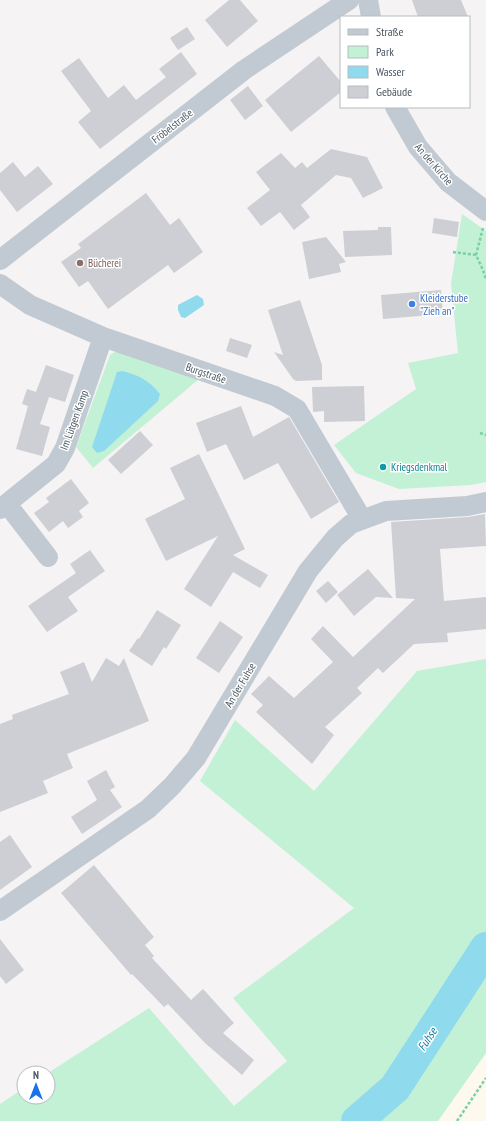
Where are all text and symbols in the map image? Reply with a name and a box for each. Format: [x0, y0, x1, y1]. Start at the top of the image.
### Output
legend [340, 16, 470, 108]
text: Straße [376, 24, 403, 39]
text: Park [376, 44, 394, 59]
text: Wasser [376, 64, 406, 79]
text: Gebäude [376, 84, 412, 99]
street label: Fröbelstraße [149, 105, 196, 146]
street label: An der Kirche [412, 140, 456, 188]
place label: Bücherei [88, 256, 121, 270]
marker: Bücherei [75, 258, 85, 268]
place label: Kleiderstube "Zieh an" [420, 291, 469, 318]
marker: Kleiderstube "Zieh an" [407, 299, 417, 309]
street label: Burgstraße [184, 360, 228, 387]
street label: Im Lütgen Kamp [57, 388, 91, 452]
place label: Kriegsdenkmal [391, 460, 447, 474]
marker: Kriegsdenkmal [378, 462, 388, 472]
street label: An der Fuhse [221, 660, 259, 710]
water label: Fuhse [414, 1024, 441, 1053]
north arrow [16, 1065, 56, 1105]
text: N [33, 1068, 39, 1082]

